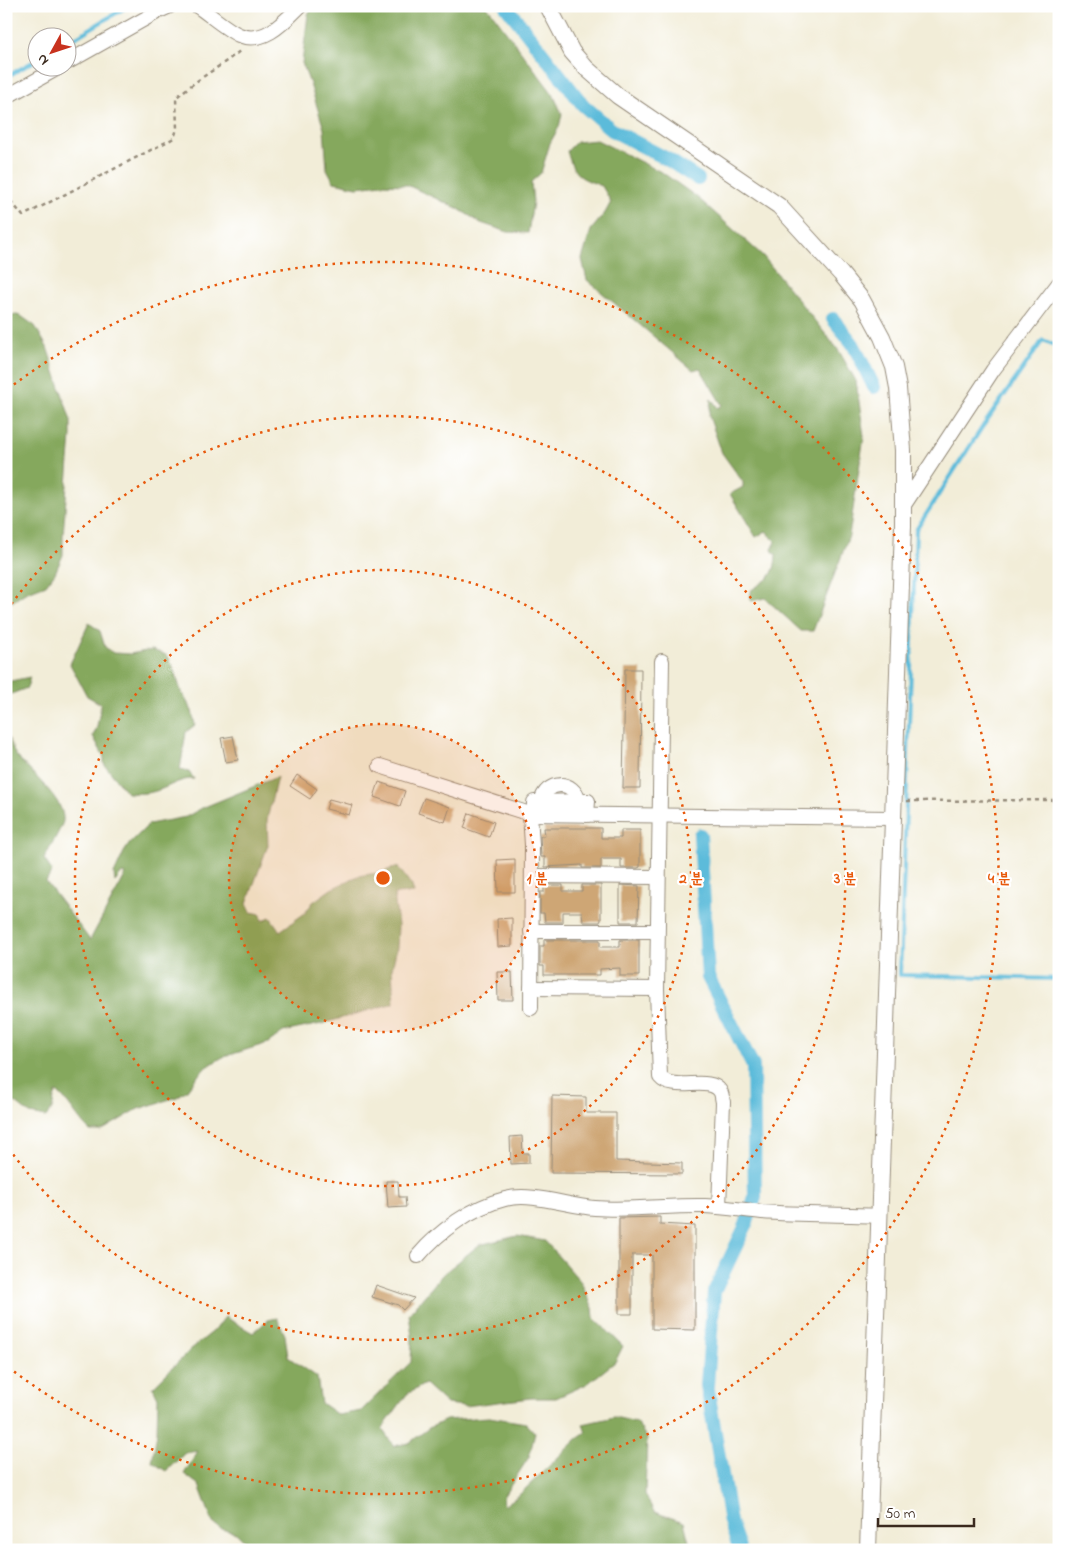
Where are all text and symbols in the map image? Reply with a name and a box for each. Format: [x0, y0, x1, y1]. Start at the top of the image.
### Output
north arrow [28, 28, 78, 78]
text: N [32, 49, 54, 70]
text: 1 분 [527, 868, 547, 890]
text: 2 분 [678, 868, 703, 890]
text: 3 분 [833, 868, 856, 890]
text: 4 분 [987, 868, 1010, 890]
centre of rings [374, 869, 392, 887]
scale bar [878, 1496, 974, 1528]
text: 50 m [885, 1503, 916, 1525]

